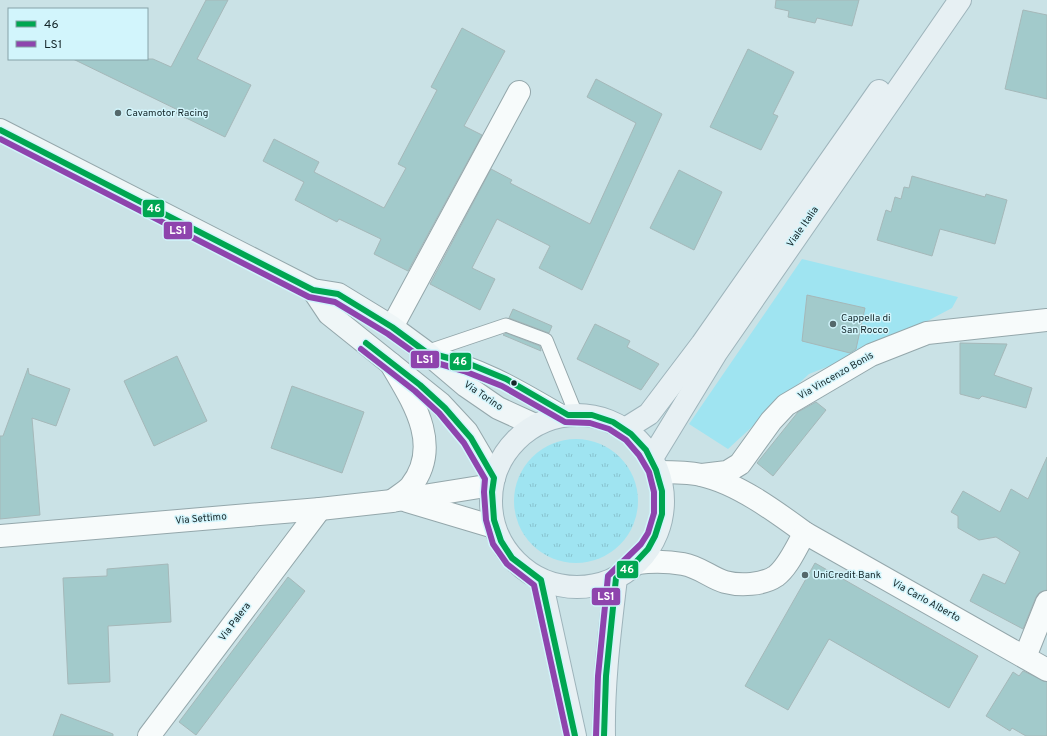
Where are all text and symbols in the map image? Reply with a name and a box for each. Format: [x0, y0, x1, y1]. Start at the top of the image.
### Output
legend [8, 8, 148, 60]
text: 46 [44, 17, 59, 33]
text: LS1 [44, 37, 62, 53]
place label: Cavamotor Racing [126, 107, 208, 120]
marker: Cavamotor Racing [113, 108, 123, 118]
line badge: 46 [142, 199, 165, 218]
text: 46 [147, 202, 161, 216]
street label: Viale Italia [784, 204, 822, 250]
line badge: LS1 [163, 221, 193, 240]
text: LS1 [169, 224, 187, 238]
place label: Cappella di San Rocco [841, 312, 891, 337]
marker: Cappella di San Rocco [828, 319, 838, 329]
street label: Via Vincenzo Bonis [796, 349, 876, 403]
line badge: LS1 [410, 350, 440, 369]
line badge: 46 [449, 352, 472, 371]
text: LS1 [416, 353, 434, 367]
text: 46 [453, 355, 467, 369]
street label: Via Torino [461, 378, 505, 414]
unlabelled marker [509, 378, 519, 388]
street label: Via Settimo [175, 510, 228, 528]
line badge: 46 [616, 560, 639, 579]
text: 46 [620, 563, 634, 577]
place label: UniCredit Bank [813, 569, 881, 582]
marker: UniCredit Bank [800, 570, 810, 580]
street label: Via Carlo Alberto [889, 577, 963, 625]
line badge: LS1 [591, 587, 621, 606]
text: LS1 [597, 590, 615, 604]
street label: Via Palera [216, 600, 254, 644]

